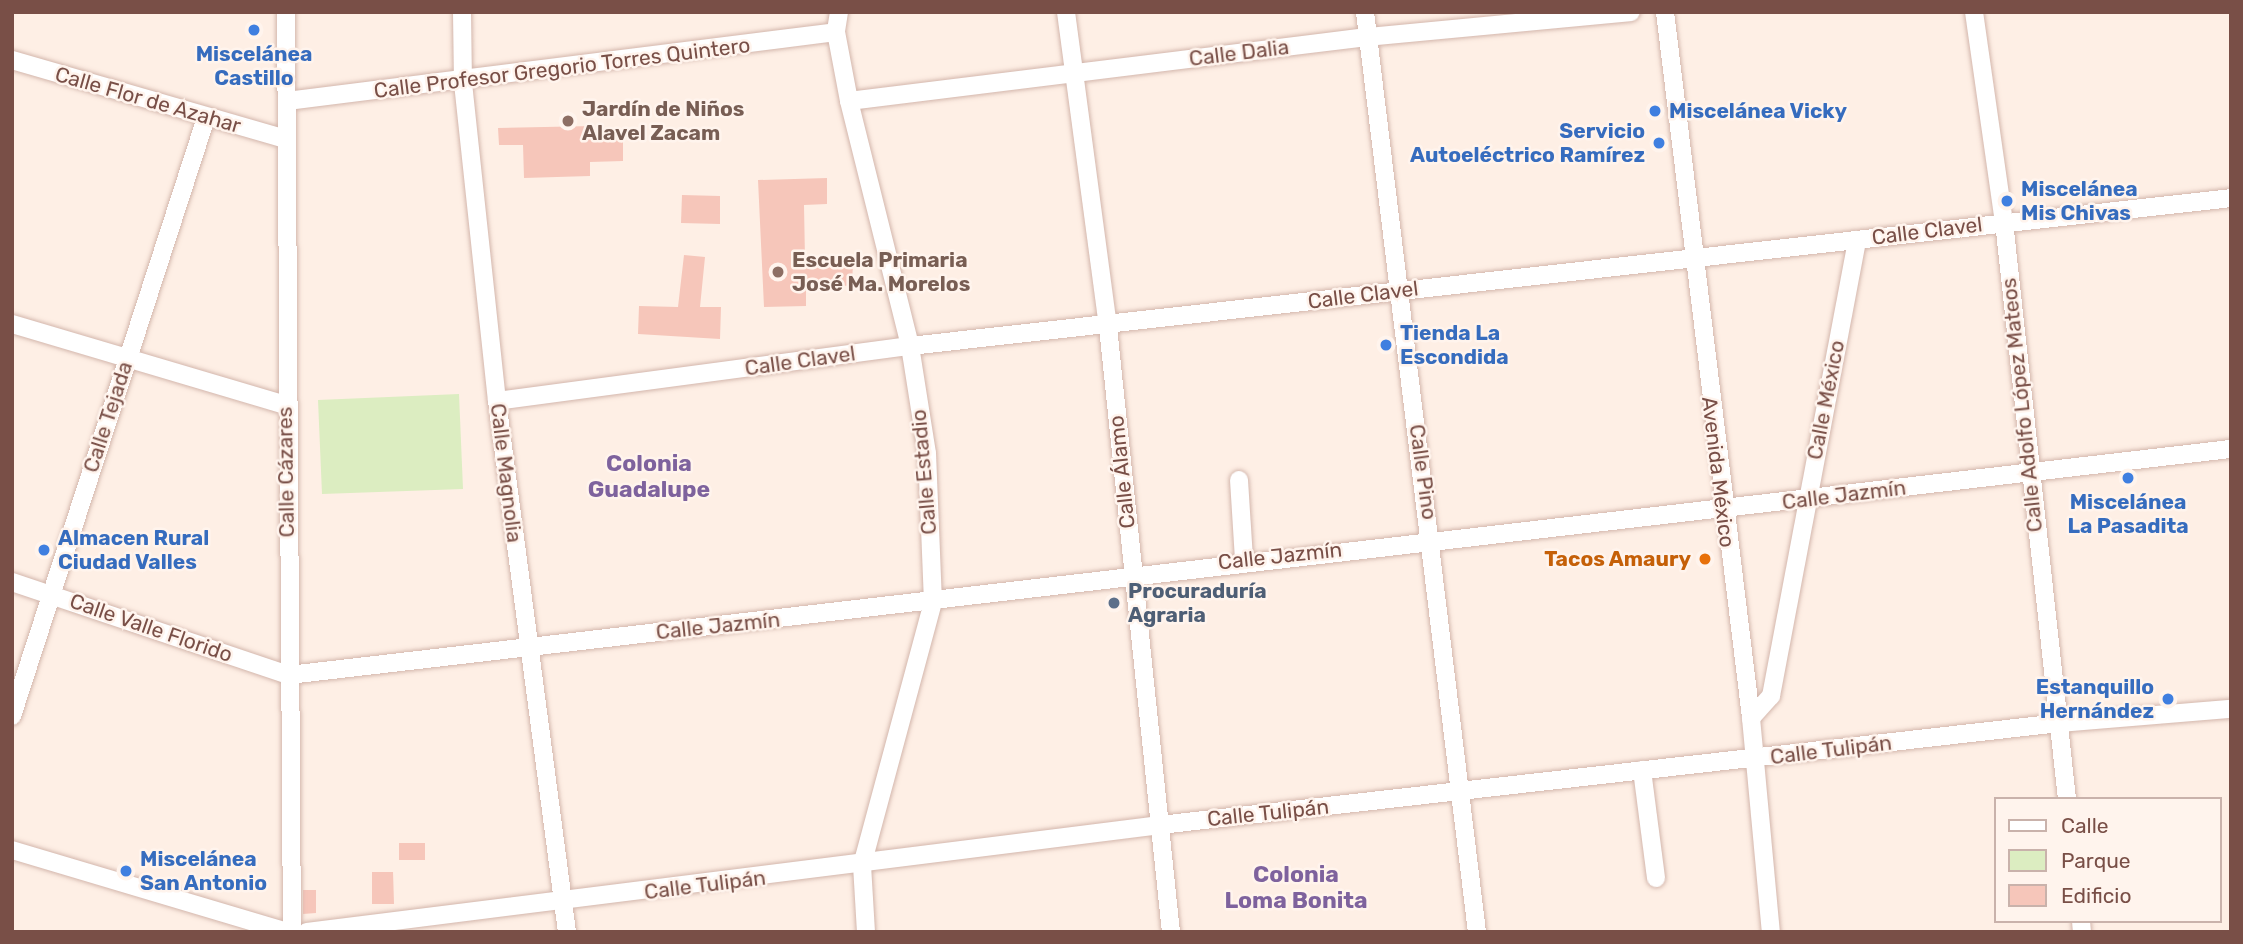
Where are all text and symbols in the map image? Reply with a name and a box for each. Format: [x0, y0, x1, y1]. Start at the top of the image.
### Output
marker: Miscelánea Castillo [246, 22, 262, 38]
street label: Calle Profesor Gregorio Torres Quintero [372, 32, 752, 104]
street label: Calle Dalia [1188, 34, 1290, 72]
place label: Miscelánea Castillo [196, 41, 312, 91]
street label: Calle Flor de Azahar [52, 61, 244, 139]
place label: Jardín de Niños Alavel Zacam [582, 96, 744, 146]
place label: Miscelánea Vicky [1669, 98, 1848, 124]
marker: Miscelánea Vicky [1647, 103, 1663, 119]
marker: Jardín de Niños Alavel Zacam [560, 113, 576, 129]
place label: Servicio Autoeléctrico Ramírez [1410, 118, 1645, 168]
marker: Servicio Autoeléctrico Ramírez [1651, 135, 1667, 151]
place label: Miscelánea Mis Chivas [2021, 176, 2138, 226]
marker: Miscelánea Mis Chivas [1999, 193, 2015, 209]
street label: Calle Clavel [1870, 212, 1984, 250]
place label: Escuela Primaria José Ma. Morelos [792, 247, 970, 297]
marker: Escuela Primaria José Ma. Morelos [770, 264, 786, 280]
street label: Calle Clavel [1306, 276, 1420, 314]
street label: Calle Adolfo López Mateos [1996, 276, 2048, 534]
place label: Tienda La Escondida [1400, 320, 1509, 370]
marker: Tienda La Escondida [1378, 337, 1394, 353]
street label: Calle México [1802, 338, 1850, 462]
street label: Calle Clavel [743, 341, 857, 381]
street label: Calle Tejada [78, 358, 138, 476]
street label: Avenida México [1696, 395, 1740, 549]
street label: Calle Magnolia [485, 402, 527, 544]
street label: Calle Cázares [272, 406, 300, 538]
street label: Calle Estadio [906, 408, 942, 536]
street label: Calle Álamo [1104, 414, 1140, 530]
street label: Calle Pino [1404, 423, 1442, 521]
district label: Colonia Guadalupe [588, 449, 710, 503]
marker: Miscelánea La Pasadita [2120, 470, 2136, 486]
street label: Calle Jazmín [1781, 475, 1907, 515]
place label: Miscelánea La Pasadita [2067, 489, 2189, 539]
place label: Almacen Rural Ciudad Valles [58, 525, 209, 575]
street label: Calle Jazmín [1217, 537, 1343, 575]
marker: Almacen Rural Ciudad Valles [36, 542, 52, 558]
place label: Tacos Amaury [1544, 546, 1691, 572]
marker: Tacos Amaury [1697, 551, 1713, 567]
place label: Procuraduría Agraria [1128, 578, 1267, 628]
street label: Calle Valle Florido [66, 588, 236, 668]
marker: Procuraduría Agraria [1106, 595, 1122, 611]
street label: Calle Jazmín [655, 607, 781, 645]
place label: Estanquillo Hernández [2036, 674, 2154, 724]
marker: Estanquillo Hernández [2160, 691, 2176, 707]
street label: Calle Tulipán [1769, 730, 1893, 770]
street label: Calle Tulipán [1206, 794, 1330, 832]
legend [1994, 797, 2222, 923]
text: Calle [2061, 813, 2109, 838]
place label: Miscelánea San Antonio [140, 846, 268, 896]
text: Parque [2061, 848, 2131, 873]
district label: Colonia Loma Bonita [1224, 860, 1368, 914]
marker: Miscelánea San Antonio [118, 863, 134, 879]
street label: Calle Tulipán [643, 865, 767, 905]
text: Edificio [2061, 883, 2131, 908]

